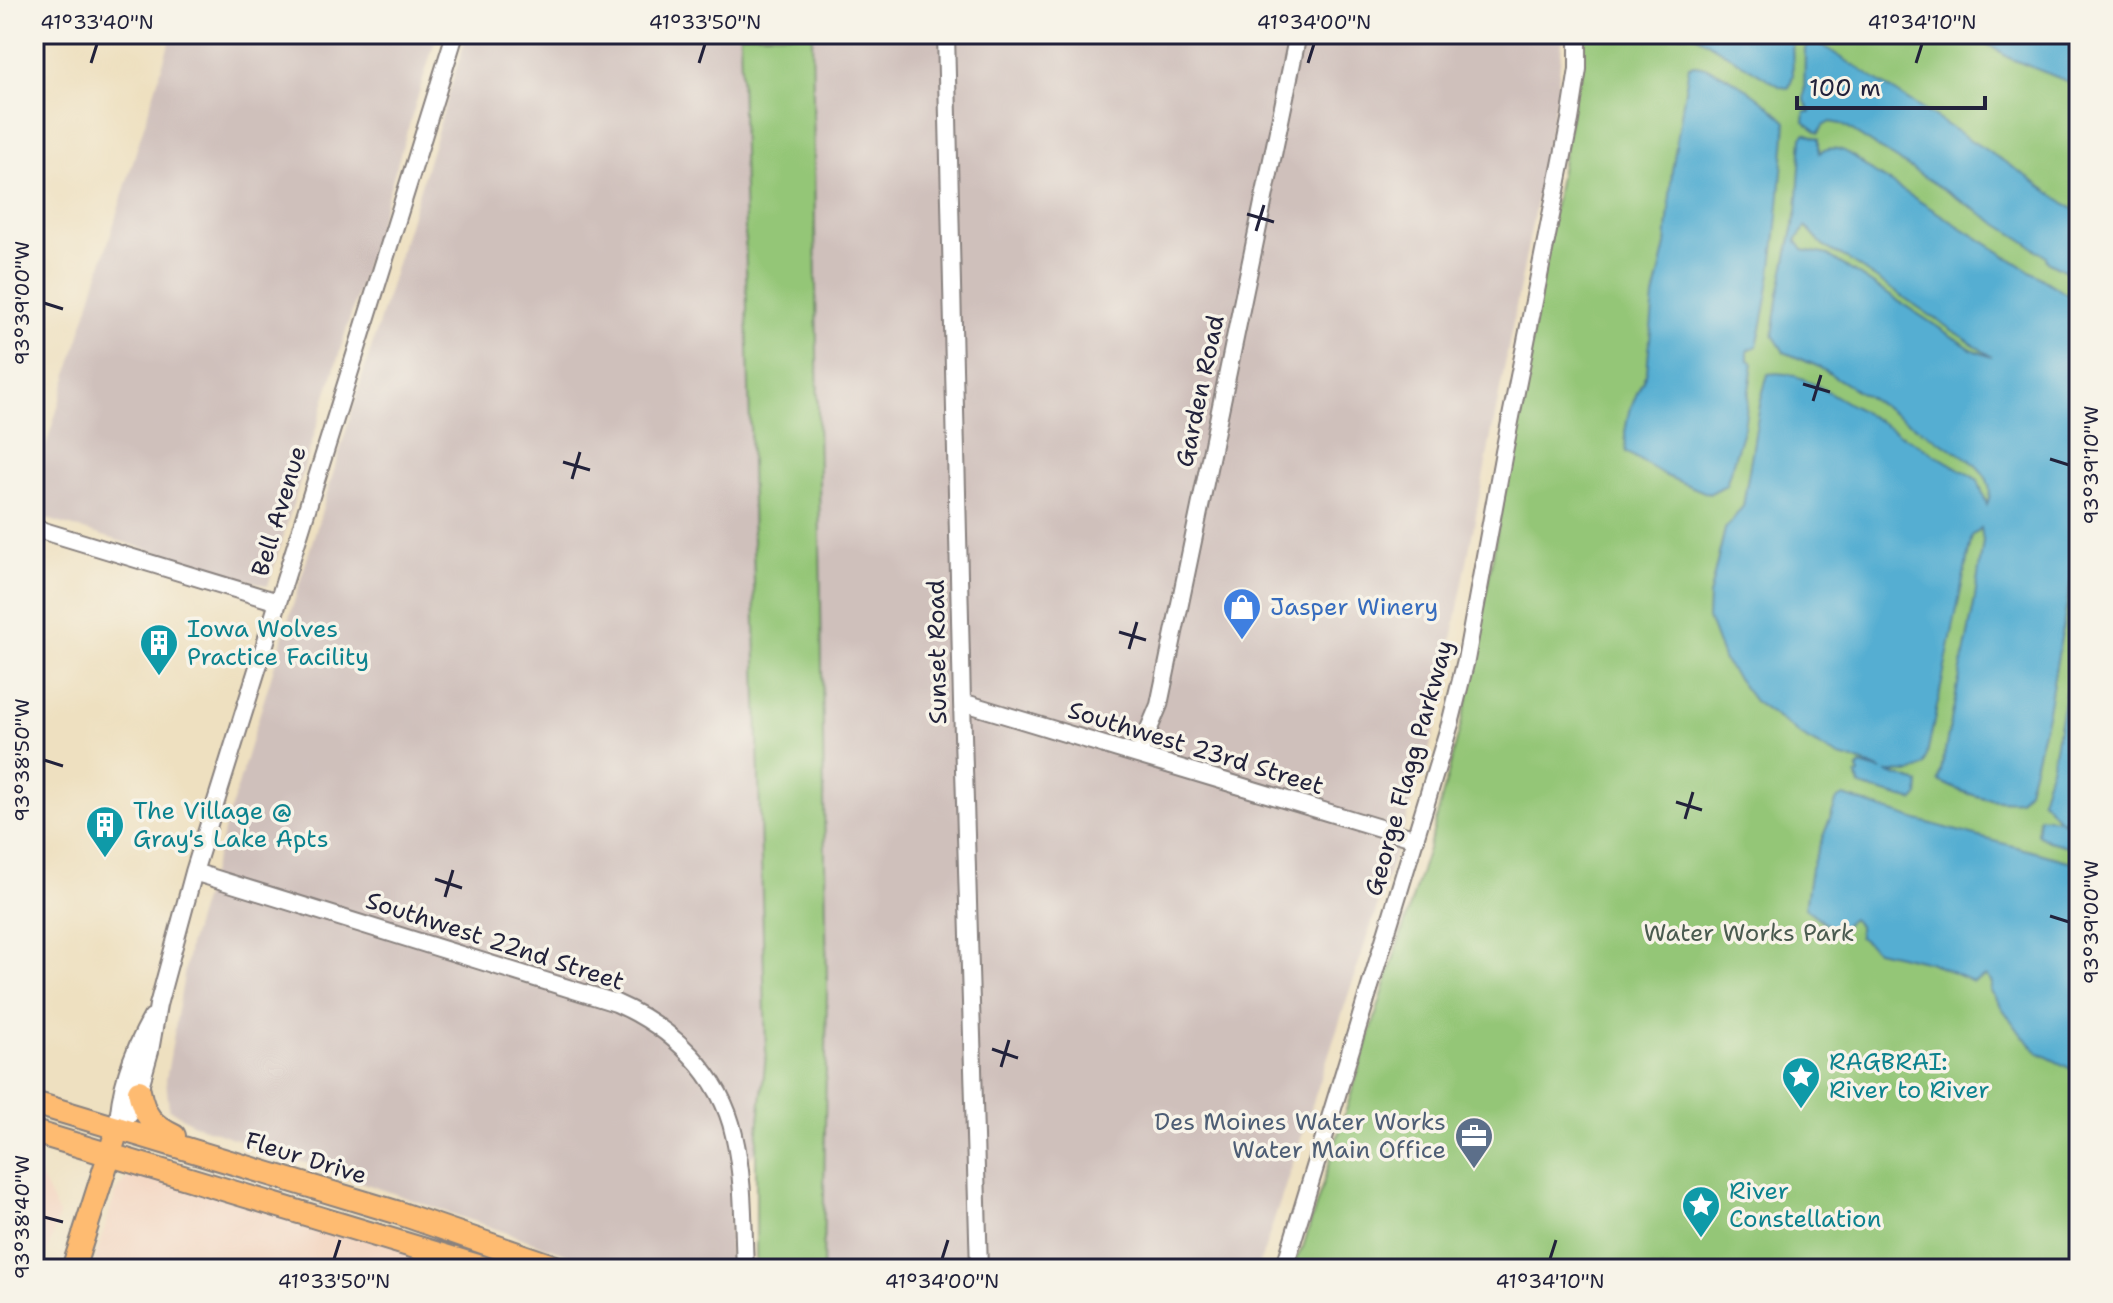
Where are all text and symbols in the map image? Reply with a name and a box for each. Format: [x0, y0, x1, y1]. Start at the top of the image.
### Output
text: 41°33'40"N [40, 9, 154, 35]
text: 41°33'50"N [649, 9, 761, 35]
text: 41°34'00"N [1257, 9, 1371, 35]
text: 41°34'10"N [1868, 9, 1976, 35]
scale bar [1797, 60, 1985, 110]
text: 100 m [1809, 72, 1881, 104]
text: 93°39'00"W [9, 241, 35, 365]
street label: Garden Road [1168, 312, 1232, 470]
text: 93°39'10"W [2078, 406, 2104, 524]
street label: Bell Avenue [244, 442, 314, 580]
street label: Sunset Road [920, 579, 954, 725]
shop icon: Jasper Winery [1221, 586, 1263, 641]
place label: Jasper Winery [1270, 591, 1438, 623]
place label: Iowa Wolves Practice Facility [187, 613, 369, 673]
building icon: Iowa Wolves Practice Facility [138, 622, 180, 677]
street label: George Flagg Parkway [1357, 636, 1461, 900]
street label: Southwest 23rd Street [1064, 694, 1328, 802]
text: 93°38'50"W [9, 698, 35, 822]
place label: The Village @ Gray's Lake Apts [133, 795, 329, 855]
building icon: The Village @ Gray's Lake Apts [84, 804, 126, 859]
text: 93°39'00"W [2078, 860, 2104, 984]
street label: Southwest 22nd Street [362, 884, 628, 998]
park label: Water Works Park [1644, 917, 1854, 949]
place label: RAGBRAI: River to River [1829, 1046, 1990, 1106]
place icon: RAGBRAI: River to River [1780, 1055, 1822, 1110]
place label: Des Moines Water Works Water Main Office [1154, 1106, 1446, 1166]
office icon: Des Moines Water Works Water Main Office [1453, 1115, 1495, 1170]
street label: Fleur Drive [241, 1124, 371, 1192]
text: 93°38'40"W [9, 1155, 35, 1279]
place label: River Constellation [1729, 1175, 1881, 1235]
place icon: River Constellation [1680, 1184, 1722, 1239]
text: 41°33'50"N [278, 1268, 390, 1294]
text: 41°34'00"N [885, 1268, 999, 1294]
text: 41°34'10"N [1496, 1268, 1604, 1294]

